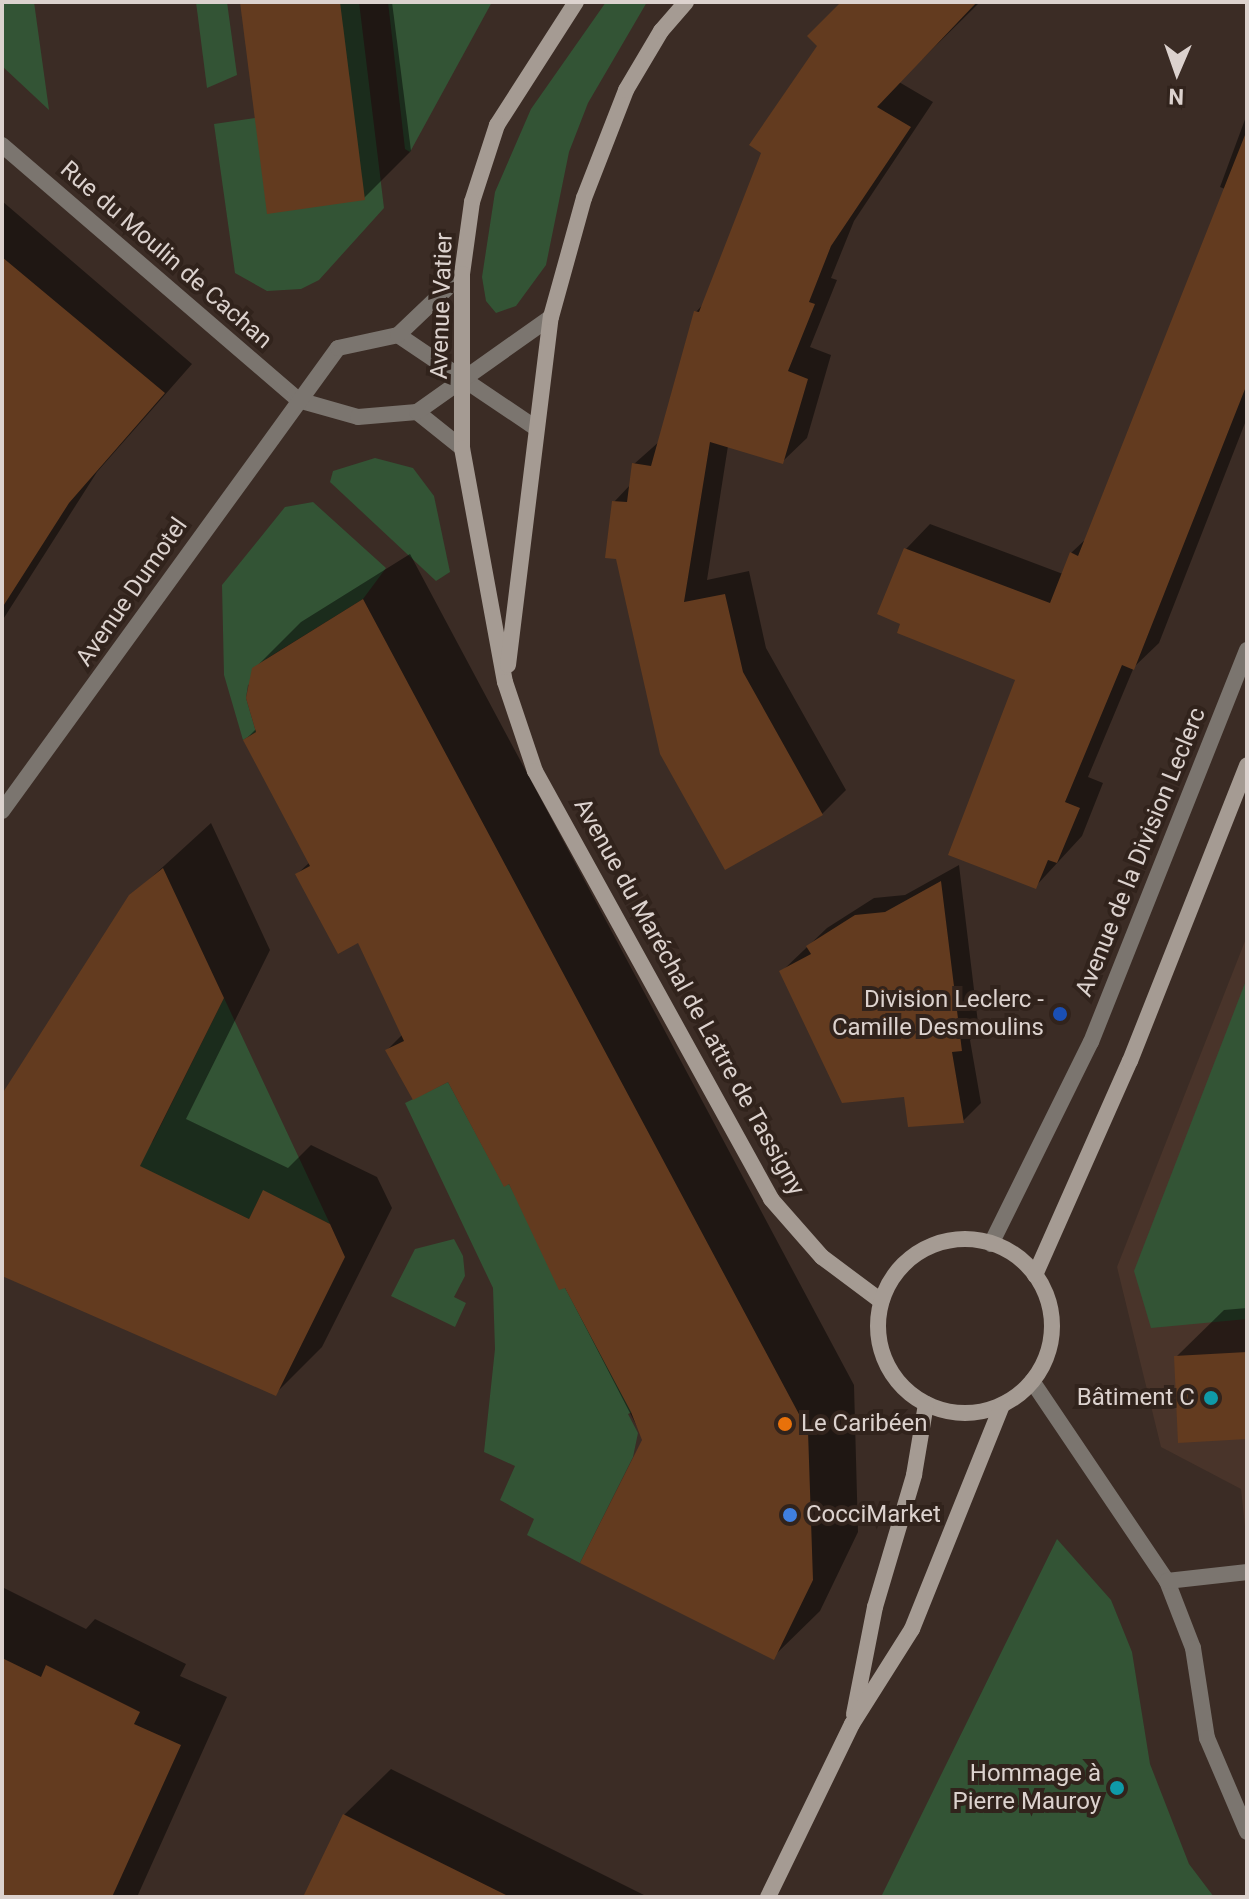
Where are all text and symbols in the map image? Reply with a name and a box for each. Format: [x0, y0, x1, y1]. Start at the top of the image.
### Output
north arrow [1137, 32, 1217, 112]
text: N [1168, 84, 1184, 109]
street label: Rue du Moulin de Cachan [54, 155, 278, 355]
street label: Avenue Vatier [425, 232, 459, 380]
street label: Avenue Dumotel [70, 512, 194, 672]
street label: Avenue de la Division Leclerc [1070, 703, 1212, 1001]
street label: Avenue du Maréchal de Lattre de Tassigny [567, 793, 811, 1201]
place label: Division Leclerc - Camille Desmoulins [832, 986, 1044, 1042]
marker: Division Leclerc - Camille Desmoulins [1051, 1005, 1069, 1023]
place label: Bâtiment C [1077, 1384, 1195, 1412]
marker: Bâtiment C [1202, 1389, 1220, 1407]
place label: Le Caribéen [801, 1410, 927, 1438]
marker: Le Caribéen [776, 1415, 794, 1433]
place label: CocciMarket [806, 1501, 941, 1529]
marker: CocciMarket [781, 1506, 799, 1524]
place label: Hommage à Pierre Mauroy [953, 1760, 1101, 1816]
marker: Hommage à Pierre Mauroy [1108, 1779, 1126, 1797]

